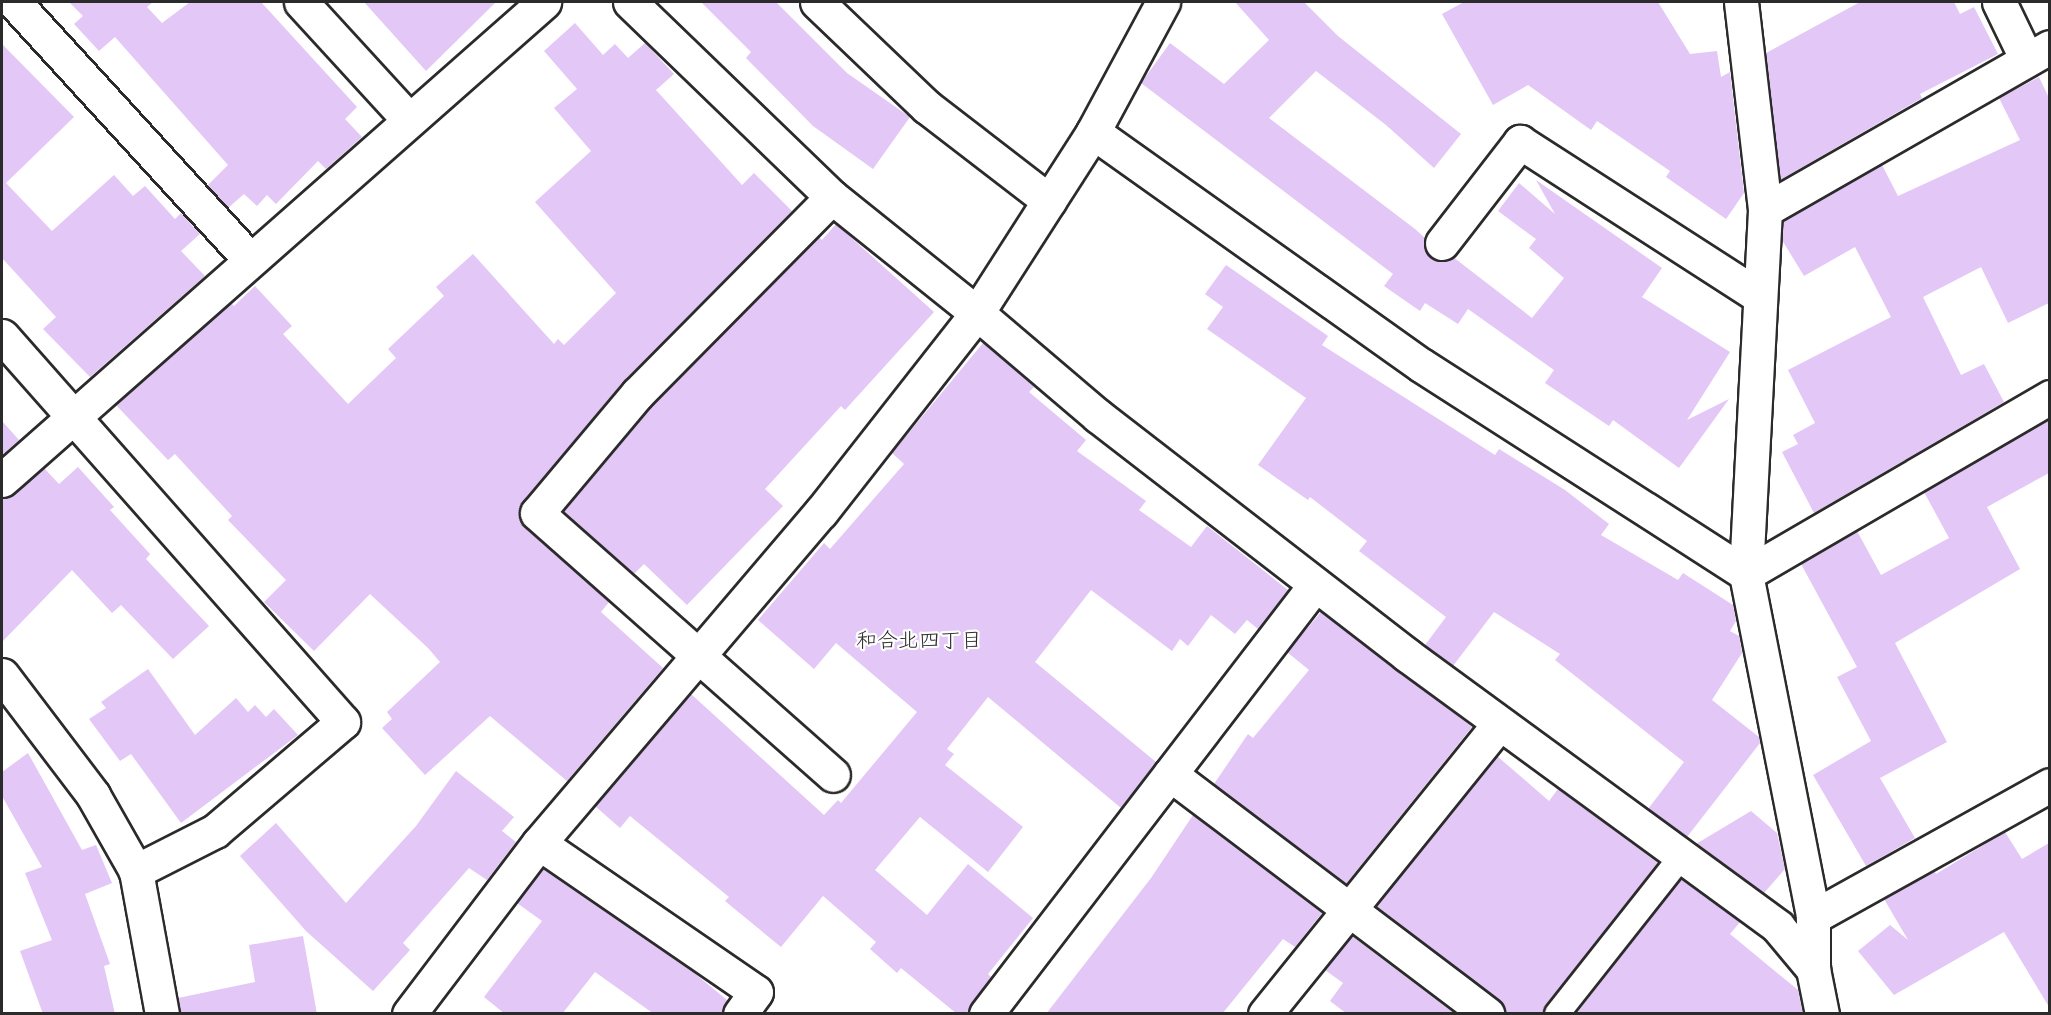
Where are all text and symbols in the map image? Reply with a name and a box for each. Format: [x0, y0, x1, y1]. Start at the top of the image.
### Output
district label: 和合北四丁目 [856, 628, 982, 654]

